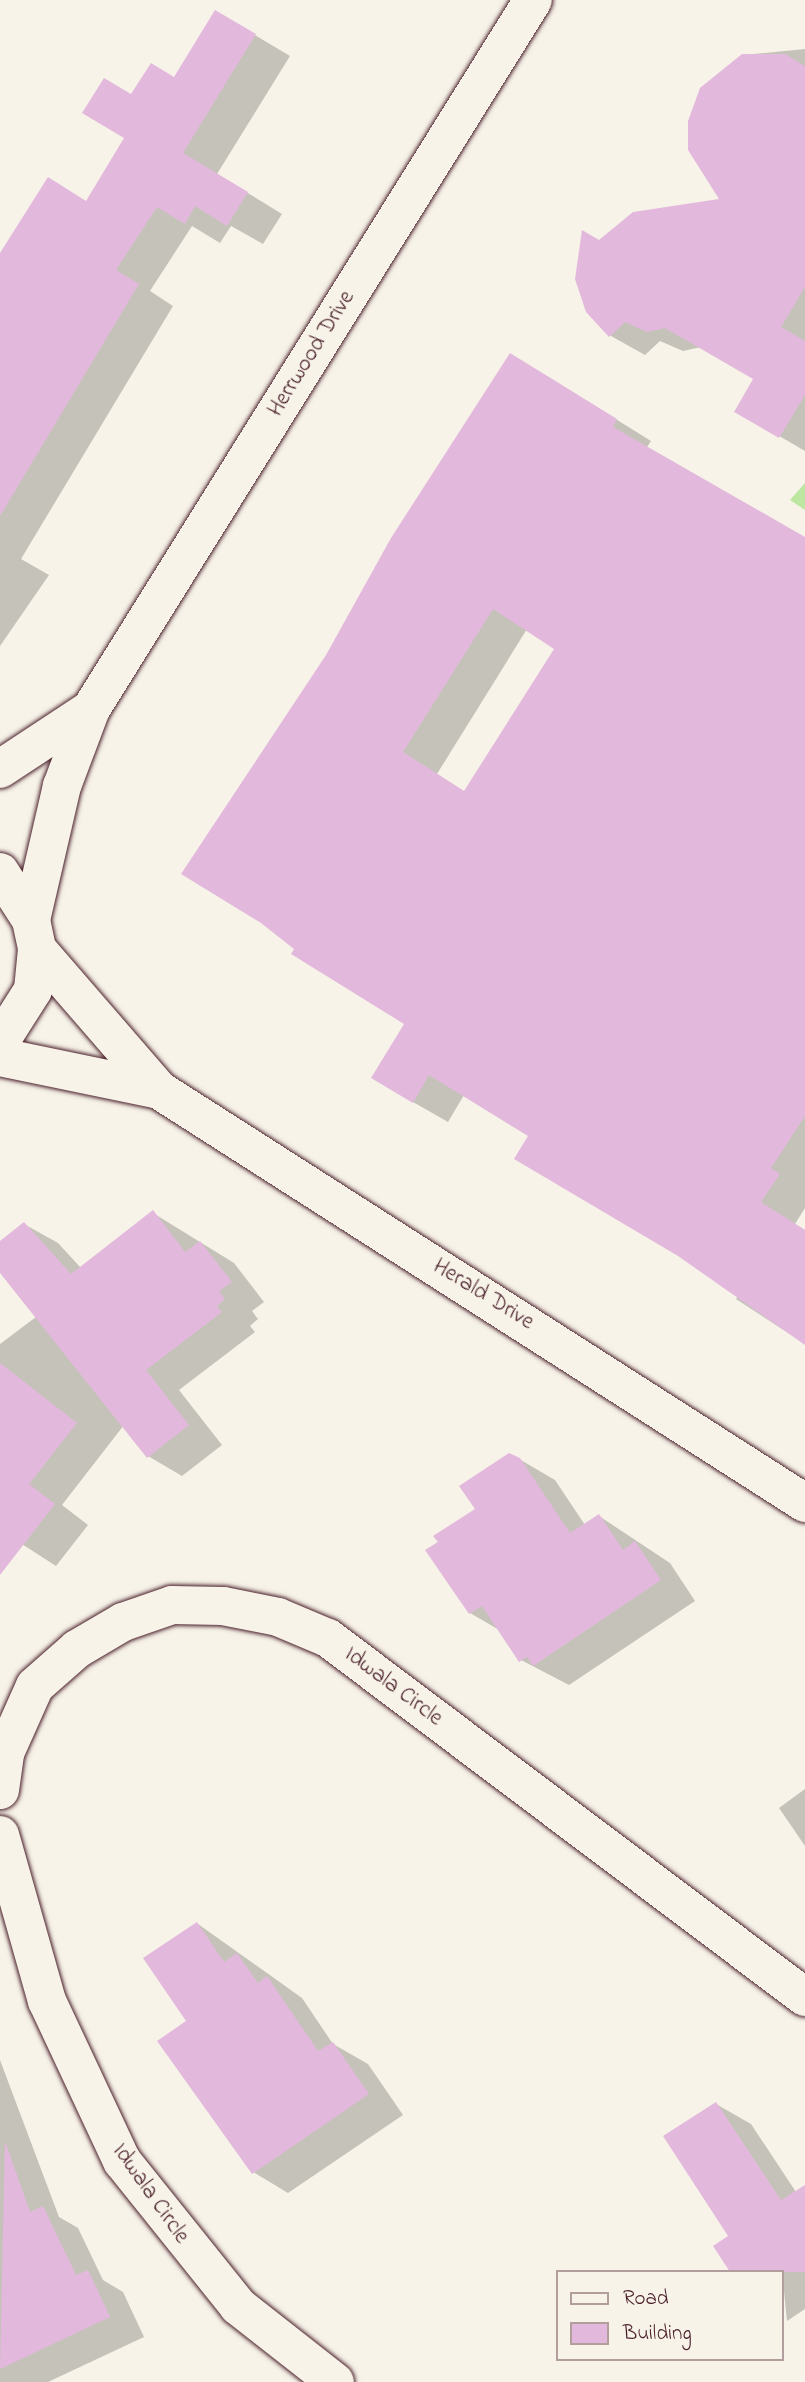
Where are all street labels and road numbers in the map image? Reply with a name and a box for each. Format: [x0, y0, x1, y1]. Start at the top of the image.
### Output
street label: Herrwood Drive [262, 286, 362, 422]
street label: Herald Drive [427, 1253, 539, 1337]
street label: Idwala Circle [338, 1641, 448, 1733]
street label: Idwala Circle [105, 2139, 195, 2249]

